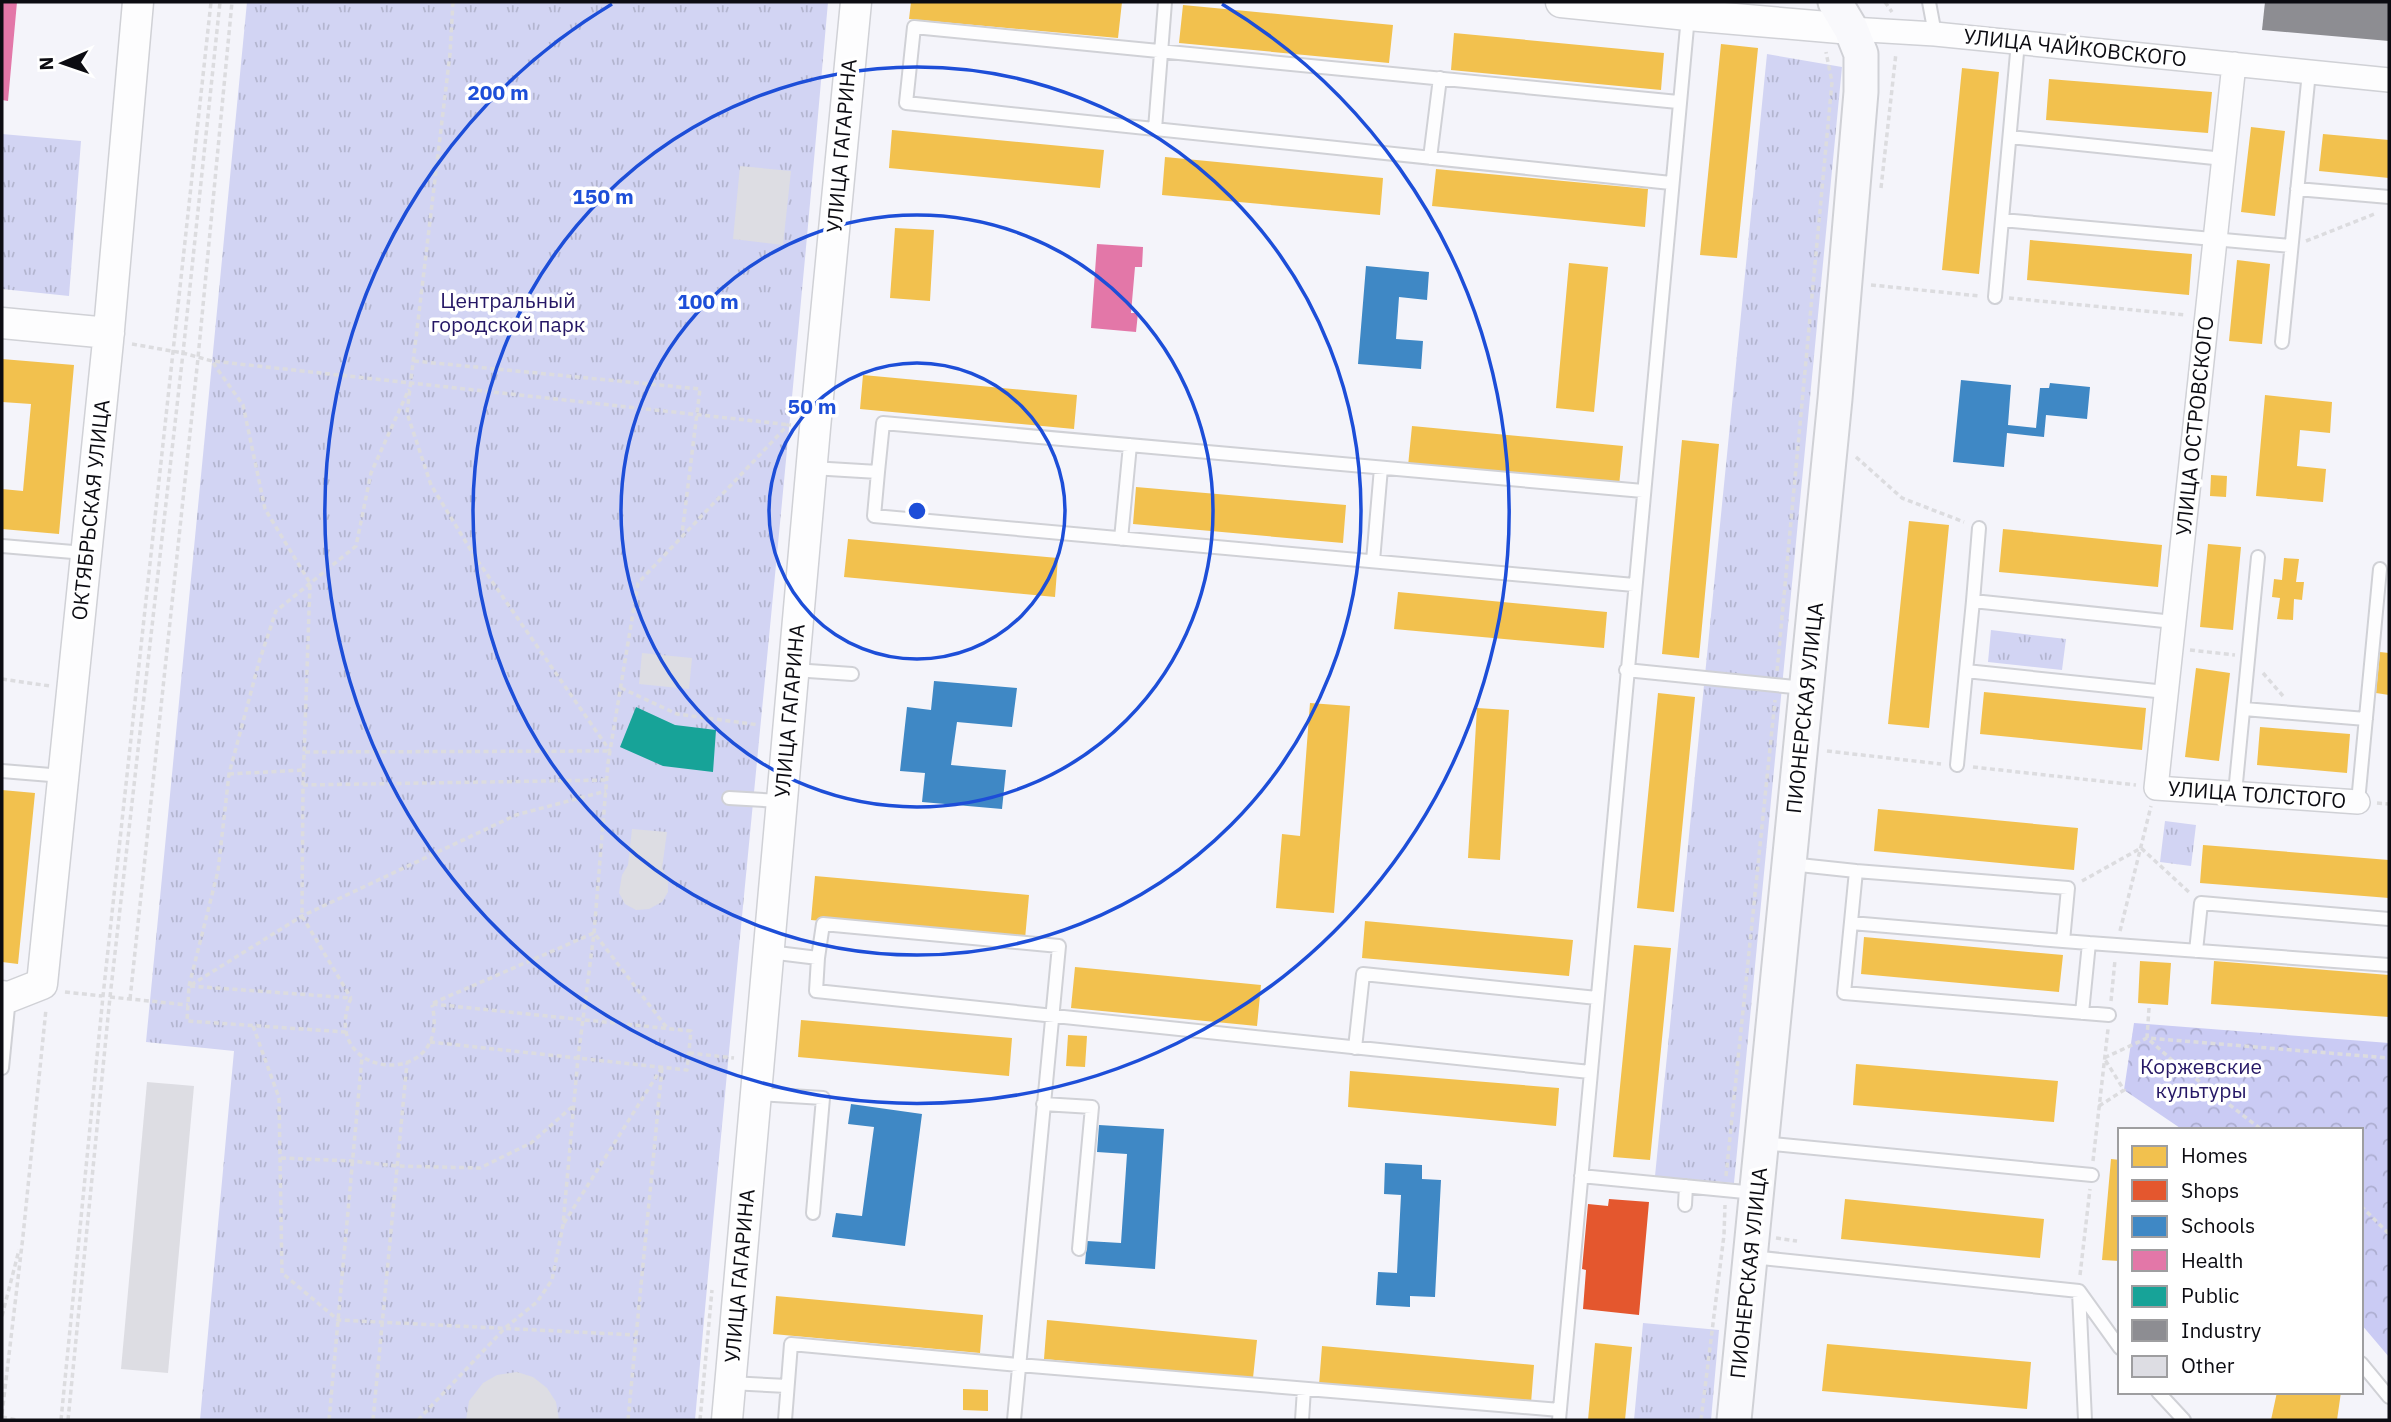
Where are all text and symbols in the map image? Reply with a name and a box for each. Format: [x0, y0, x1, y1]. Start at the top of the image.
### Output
street label: УЛИЦА ЧАЙКОВСКОГО [1962, 21, 2188, 73]
north arrow [28, 28, 98, 98]
text: N [34, 56, 58, 71]
street label: УЛИЦА ГАГАРИНА [819, 58, 863, 234]
text: 200 m [467, 78, 529, 106]
text: 150 m [572, 182, 634, 210]
park label: Центральный городской парк [431, 286, 585, 338]
text: 100 m [677, 287, 739, 315]
street label: УЛИЦА ОСТРОВСКОГО [2169, 314, 2220, 537]
text: 50 m [788, 392, 836, 420]
street label: ОКТЯБРЬСКАЯ УЛИЦА [64, 398, 116, 622]
centre of rings [905, 499, 929, 523]
street label: ПИОНЕРСКАЯ УЛИЦА [1779, 601, 1829, 815]
street label: УЛИЦА ГАГАРИНА [767, 623, 811, 799]
street label: УЛИЦА ТОЛСТОГО [2167, 774, 2347, 814]
park label: Коржевские культуры [2140, 1052, 2262, 1104]
legend [2118, 1128, 2363, 1394]
text: Homes [2181, 1141, 2248, 1169]
street label: ПИОНЕРСКАЯ УЛИЦА [1723, 1166, 1773, 1380]
text: Shops [2181, 1176, 2239, 1204]
street label: УЛИЦА ГАГАРИНА [717, 1188, 761, 1364]
text: Schools [2181, 1211, 2255, 1239]
text: Health [2181, 1246, 2244, 1274]
text: Public [2181, 1281, 2239, 1309]
text: Industry [2181, 1316, 2262, 1344]
text: Other [2181, 1351, 2235, 1379]

